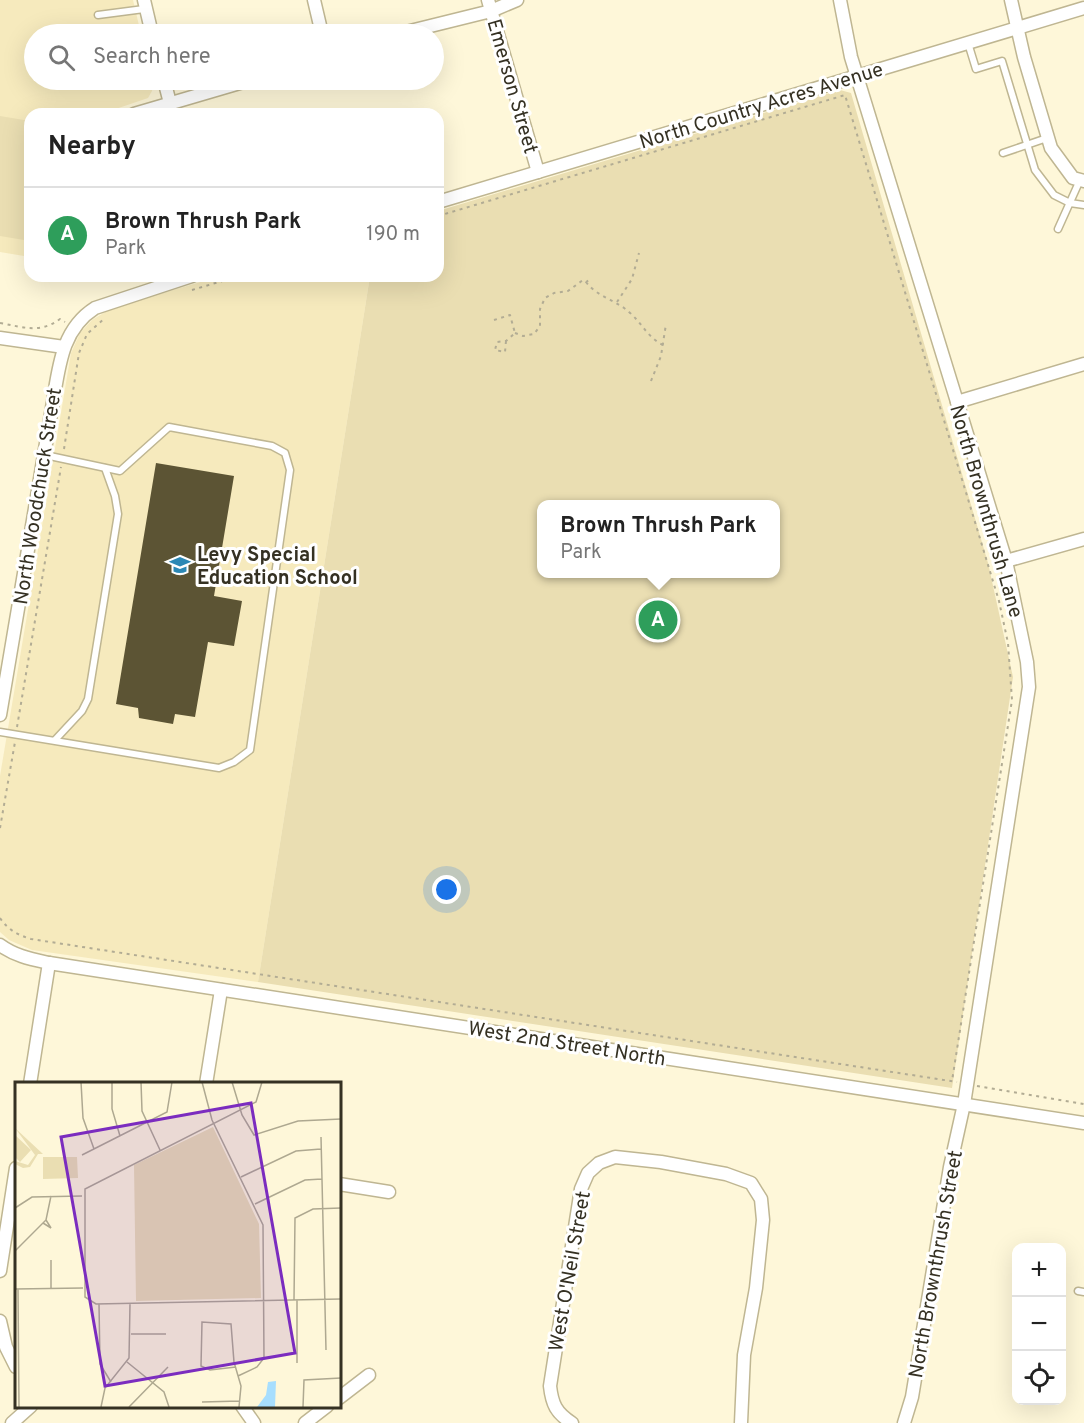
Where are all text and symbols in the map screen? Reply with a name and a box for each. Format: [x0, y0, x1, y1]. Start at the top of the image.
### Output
street label: Emerson Street [479, 16, 543, 157]
search box [24, 24, 444, 90]
icon: search [45, 41, 78, 74]
text: Search here [93, 44, 211, 71]
street label: North Country Acres Avenue [637, 57, 887, 156]
text: Nearby [48, 131, 136, 164]
text: Brown Thrush Park [105, 209, 301, 236]
text: A [60, 222, 75, 248]
text: 190 m [366, 222, 420, 248]
text: Park [105, 236, 146, 262]
street label: North Woodchuck Street [9, 386, 69, 607]
street label: North Brownthrush Lane [942, 402, 1028, 621]
popup [537, 500, 780, 578]
text: Brown Thrush Park [560, 513, 757, 540]
text: Park [560, 540, 602, 566]
place label: Levy Special Education School [197, 543, 358, 592]
school or university icon: Levy Special Education School [168, 553, 192, 577]
pin: A [638, 598, 678, 642]
your location [432, 875, 461, 904]
street label: West 2nd Street North [466, 1017, 667, 1073]
inset map [15, 1082, 340, 1408]
street label: North Brownthrush Street [904, 1148, 970, 1380]
street label: West O'Neil Street [544, 1189, 598, 1354]
map controls [1012, 1243, 1066, 1405]
button: + [1012, 1243, 1066, 1297]
button: − [1012, 1297, 1066, 1351]
button: locate [1012, 1351, 1066, 1405]

